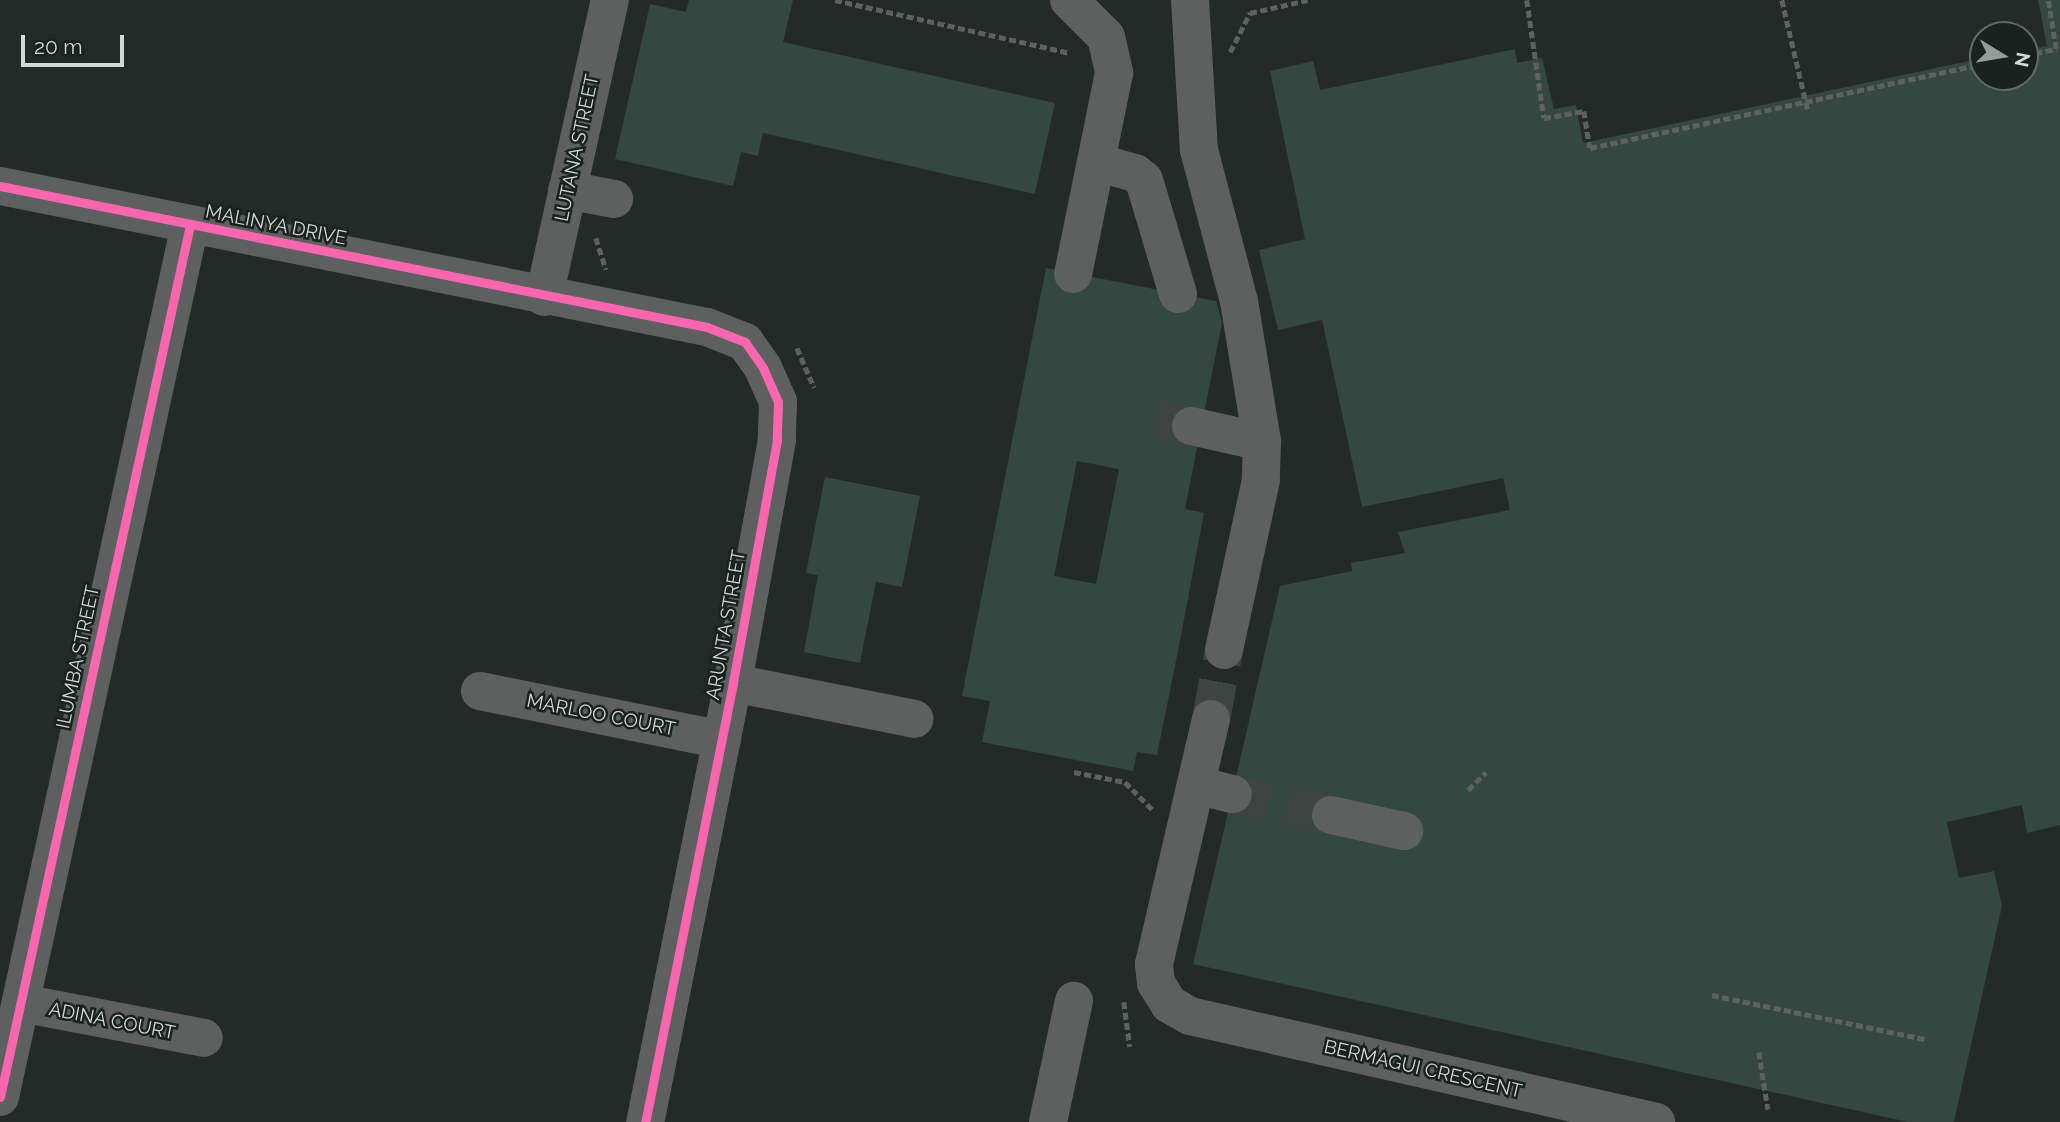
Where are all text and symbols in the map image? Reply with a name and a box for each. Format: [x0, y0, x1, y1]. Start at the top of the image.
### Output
scale bar [24, 21, 128, 65]
north arrow [1969, 21, 2039, 91]
text: 20 m [34, 34, 82, 59]
text: N [2010, 50, 2035, 69]
street label: LUTANA STREET [550, 72, 604, 224]
street label: MALINYA DRIVE [203, 200, 349, 250]
street label: ARUNTA STREET [702, 548, 750, 702]
street label: ILUMBA STREET [52, 583, 104, 731]
street label: MARLOO COURT [525, 689, 677, 741]
street label: ADINA COURT [47, 998, 177, 1044]
street label: BERMAGUI CRESCENT [1322, 1035, 1524, 1103]

